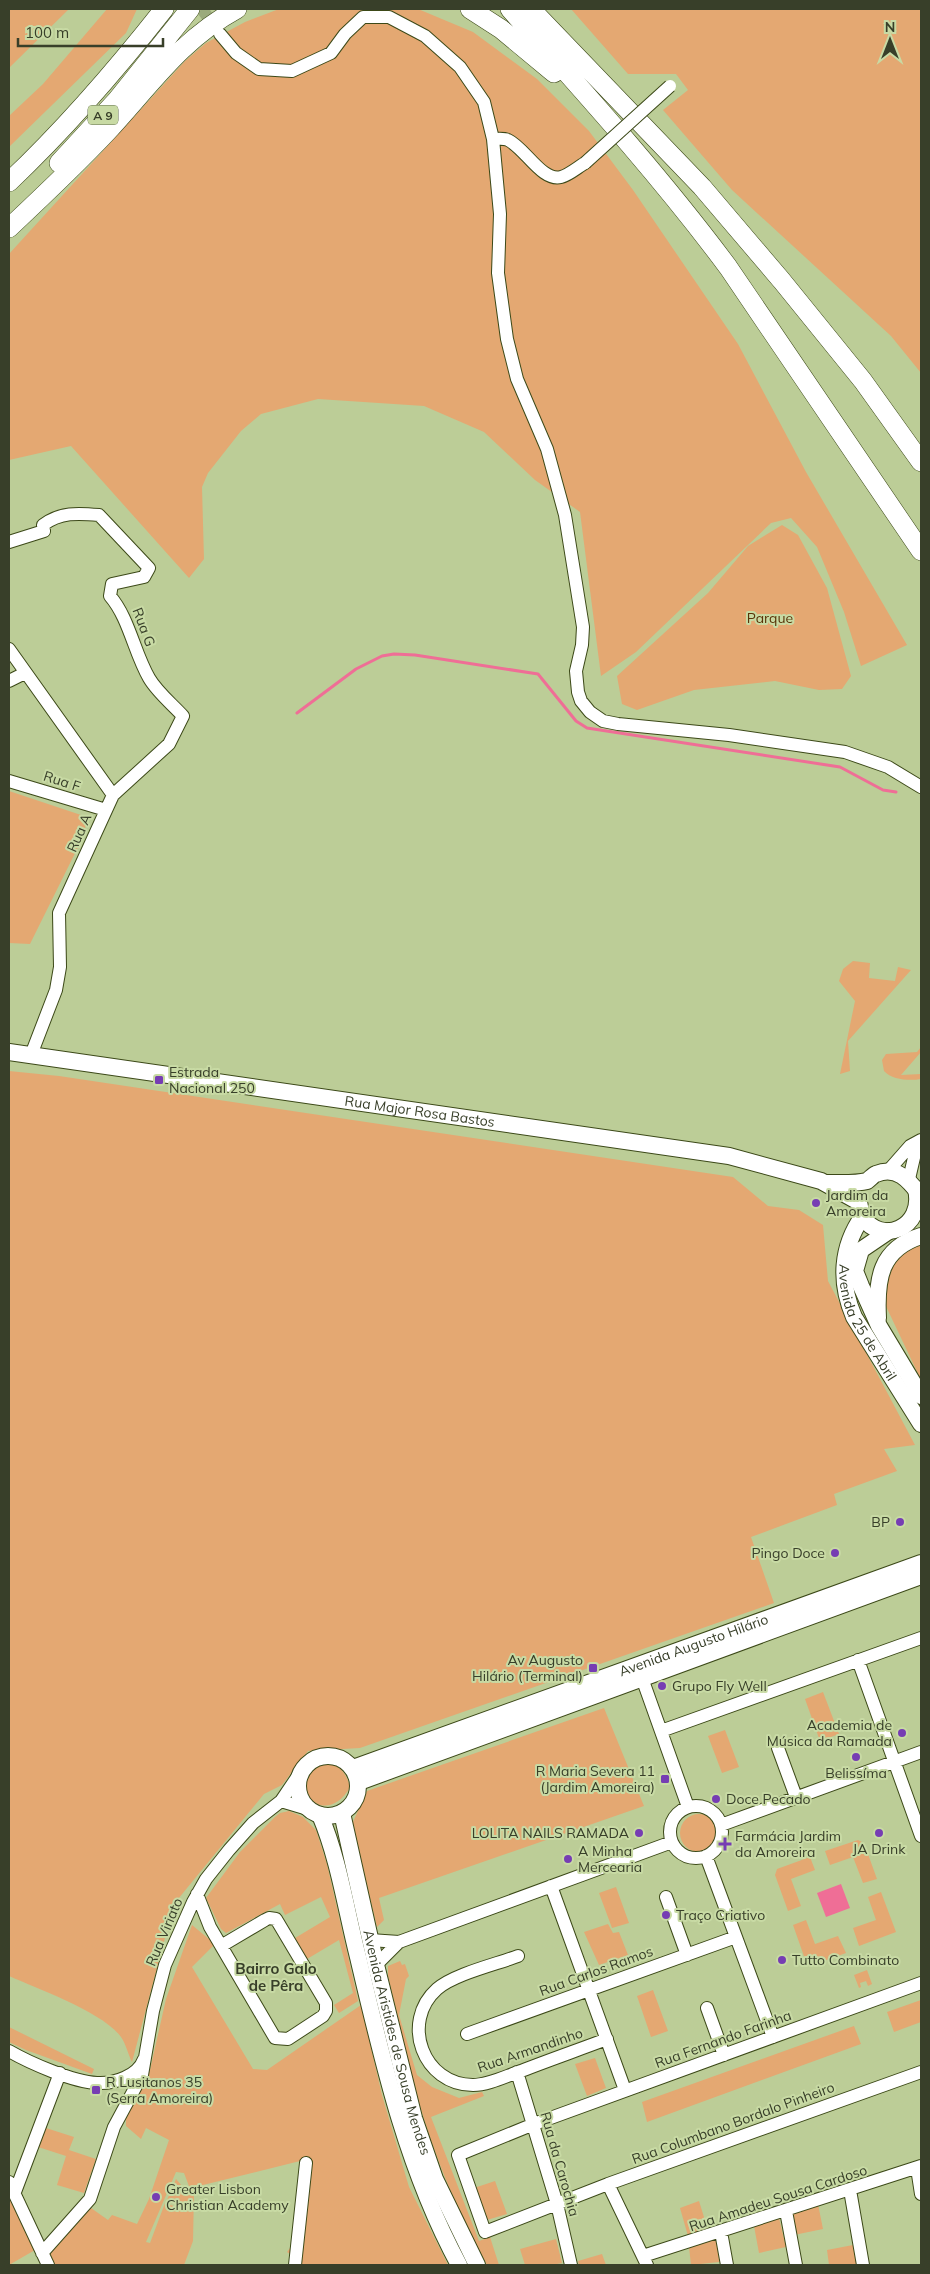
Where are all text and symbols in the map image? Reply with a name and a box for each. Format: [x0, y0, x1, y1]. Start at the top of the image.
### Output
scale bar [18, 15, 162, 47]
north arrow [865, 15, 915, 65]
text: N [885, 18, 895, 36]
text: 100 m [25, 23, 69, 42]
road number: A 9 [88, 106, 118, 124]
street label: Rua G [128, 605, 160, 649]
park label: Parque [747, 609, 793, 627]
street label: Rua F [41, 767, 83, 795]
street label: Rua A [63, 810, 96, 855]
place label: Estrada Nacional 250 [169, 1063, 255, 1097]
marker: Estrada Nacional 250 [153, 1074, 165, 1086]
street label: Rua Major Rosa Bastos [343, 1092, 496, 1131]
place label: Jardim da Amoreira [826, 1186, 888, 1220]
marker: Jardim da Amoreira [810, 1197, 822, 1209]
street label: Avenida 25 de Abril [835, 1264, 901, 1384]
place label: BP [871, 1513, 890, 1531]
marker: BP [894, 1516, 906, 1528]
place label: Pingo Doce [751, 1544, 825, 1562]
marker: Pingo Doce [829, 1547, 841, 1559]
street label: Avenida Augusto Hilário [616, 1610, 771, 1680]
place label: Av Augusto Hilário (Terminal) [472, 1651, 583, 1685]
marker: Av Augusto Hilário (Terminal) [587, 1662, 599, 1674]
place label: Grupo Fly Well [672, 1677, 767, 1695]
marker: Grupo Fly Well [656, 1680, 668, 1692]
place label: Academia de Música da Ramada [767, 1716, 892, 1750]
marker: Academia de Música da Ramada [896, 1727, 908, 1739]
marker: Belissíma [850, 1751, 862, 1763]
place label: R Maria Severa 11 (Jardim Amoreira) [536, 1762, 655, 1796]
place label: Belissíma [825, 1764, 887, 1782]
marker: R Maria Severa 11 (Jardim Amoreira) [659, 1773, 671, 1785]
place label: Doce Pecado [726, 1790, 811, 1808]
marker: Doce Pecado [710, 1793, 722, 1805]
place label: LOLITA NAILS RAMADA [472, 1824, 630, 1842]
marker: LOLITA NAILS RAMADA [633, 1827, 645, 1839]
place label: Farmácia Jardim da Amoreira [735, 1827, 841, 1861]
marker: JA Drink [873, 1827, 885, 1839]
marker: Farmácia Jardim da Amoreira [719, 1838, 731, 1850]
place label: JA Drink [853, 1840, 906, 1858]
place label: A Minha Mercearia [578, 1842, 642, 1876]
marker: A Minha Mercearia [562, 1853, 574, 1865]
street label: Rua Viriato [142, 1895, 186, 1969]
place label: Traço Criativo [676, 1906, 765, 1924]
marker: Traço Criativo [660, 1909, 672, 1921]
street label: Avenida Aristides de Sousa Mendes [359, 1928, 435, 2157]
street label: Rua Carlos Ramos [537, 1942, 655, 2000]
place label: Tutto Combinato [792, 1951, 899, 1969]
marker: Tutto Combinato [776, 1954, 788, 1966]
district label: Bairro Galo de Pêra [235, 1959, 317, 1995]
street label: Rua Fernando Farinha [652, 2006, 794, 2072]
street label: Rua Armandinho [475, 2024, 585, 2076]
place label: R Lusitanos 35 (Serra Amoreira) [106, 2073, 213, 2107]
street label: Rua Columbano Bordalo Pinheiro [629, 2078, 837, 2168]
marker: R Lusitanos 35 (Serra Amoreira) [90, 2084, 102, 2096]
street label: Rua da Carochia [536, 2110, 584, 2218]
street label: Rua Amadeu Sousa Cardoso [687, 2161, 869, 2235]
place label: Greater Lisbon Christian Academy [166, 2180, 289, 2214]
marker: Greater Lisbon Christian Academy [150, 2191, 162, 2203]

